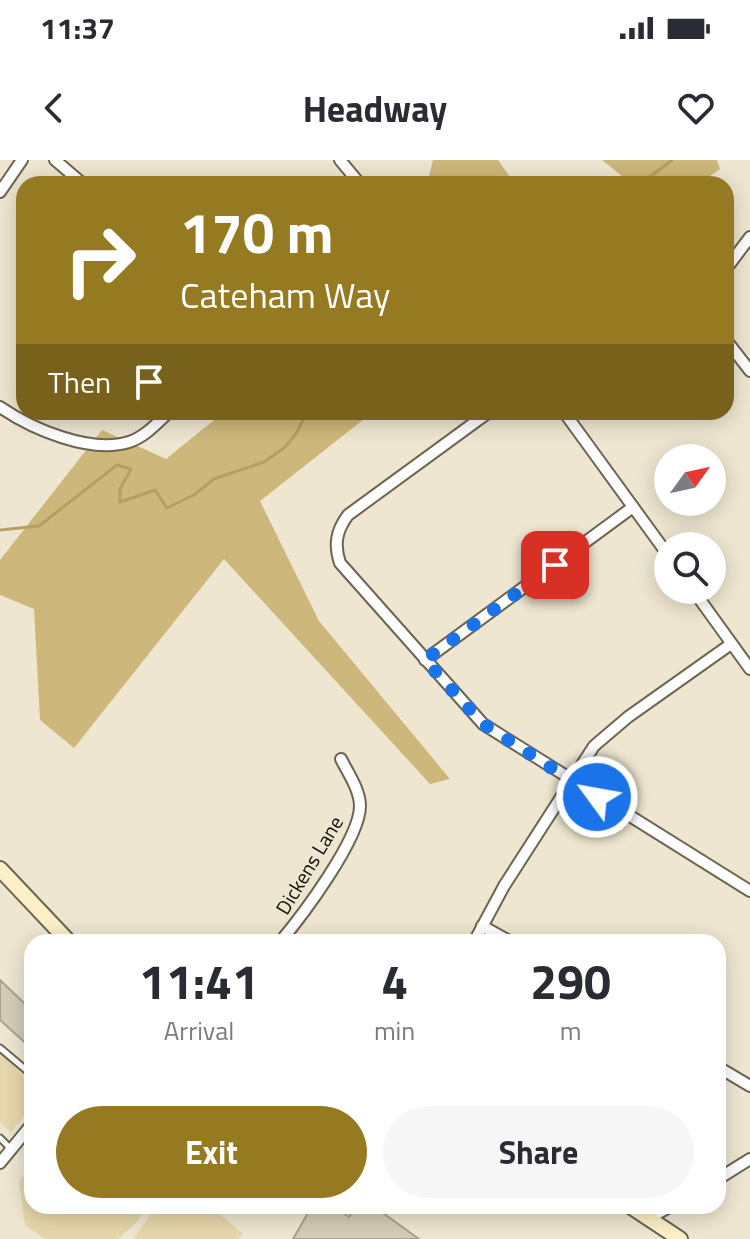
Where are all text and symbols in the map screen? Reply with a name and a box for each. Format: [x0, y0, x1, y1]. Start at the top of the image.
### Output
text: 11:37 [40, 5, 115, 51]
text: Headway [303, 81, 447, 136]
icon: back [32, 86, 76, 130]
icon: heart [674, 86, 718, 130]
text: 170 m [180, 190, 333, 275]
icon: right [48, 208, 152, 312]
text: Cateham Way [180, 267, 390, 322]
text: Then [48, 359, 111, 405]
icon: arrive [127, 360, 171, 404]
north arrow [654, 444, 726, 516]
map controls [654, 444, 726, 604]
pin [521, 531, 589, 599]
button: search [654, 532, 726, 604]
icon: arrive [533, 543, 577, 587]
position arrow [555, 755, 639, 839]
street label: Dickens Lane [267, 810, 351, 920]
text: 11:41 [139, 945, 259, 1018]
text: 4 [381, 945, 408, 1018]
text: 290 [530, 945, 611, 1018]
text: Arrival [164, 1011, 234, 1050]
text: min [374, 1011, 415, 1050]
text: m [560, 1011, 582, 1050]
button: Exit [56, 1106, 367, 1198]
button: Share [383, 1106, 694, 1198]

